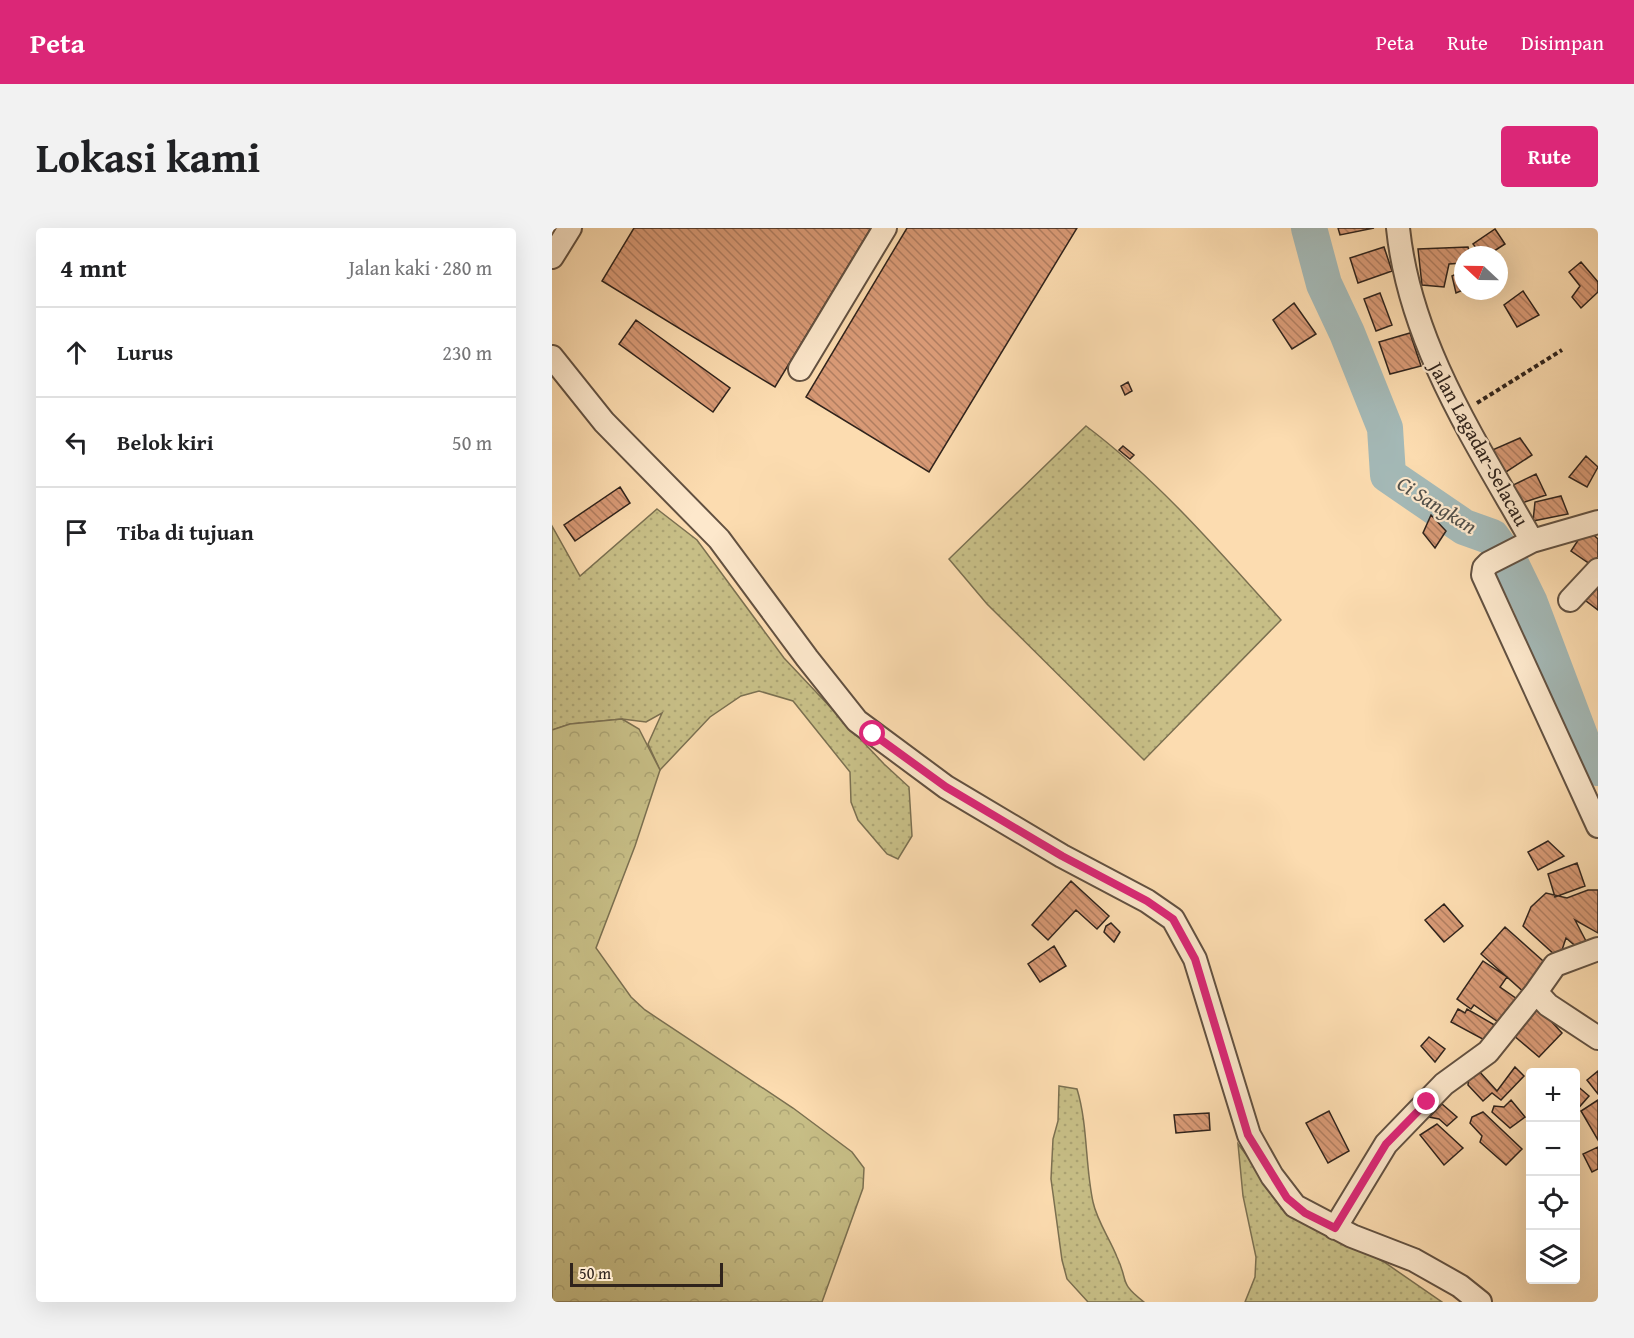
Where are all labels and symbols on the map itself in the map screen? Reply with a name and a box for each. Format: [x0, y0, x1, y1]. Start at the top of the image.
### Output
north arrow [1454, 246, 1508, 300]
street label: Jalan Lagadar-Selacau [1421, 354, 1537, 531]
water label: Ci Sangkan [1391, 468, 1484, 542]
route start [859, 720, 885, 746]
route end [1413, 1088, 1439, 1114]
scale bar [570, 1260, 723, 1288]

